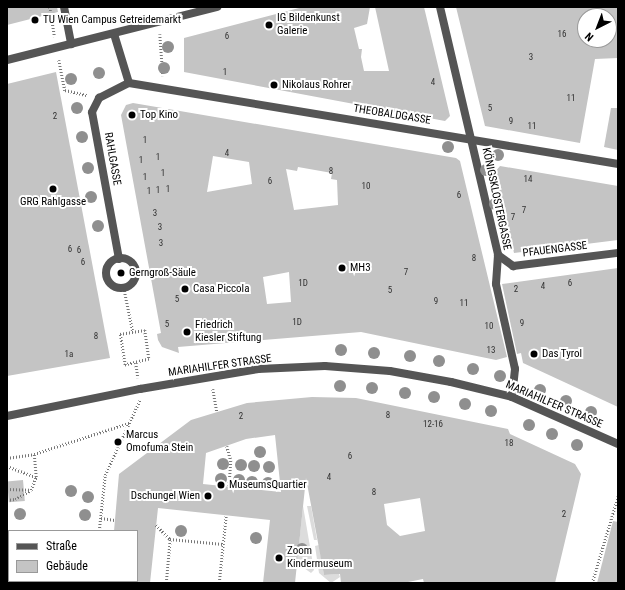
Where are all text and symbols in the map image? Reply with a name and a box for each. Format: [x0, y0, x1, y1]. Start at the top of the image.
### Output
north arrow [577, 8, 617, 48]
place label: IG Bildenkunst Galerie [277, 12, 340, 38]
place label: TU Wien Campus Getreidemarkt [43, 13, 181, 27]
marker: TU Wien Campus Getreidemarkt [30, 15, 40, 25]
marker: IG Bildenkunst Galerie [264, 20, 274, 30]
house number: 16 [558, 29, 566, 39]
text: N [582, 29, 596, 44]
house number: 6 [225, 31, 229, 41]
house number: 3 [529, 52, 533, 62]
house number: 1 [223, 67, 227, 77]
house number: 4 [431, 77, 435, 87]
place label: Nikolaus Rohrer [282, 78, 351, 92]
marker: Nikolaus Rohrer [269, 80, 279, 90]
house number: 11 [567, 93, 575, 103]
street label: THEOBALDGASSE [352, 102, 432, 128]
house number: 5 [488, 103, 492, 113]
place label: Top Kino [140, 108, 178, 122]
marker: Top Kino [127, 110, 137, 120]
house number: 2 [53, 111, 57, 121]
house number: 9 [509, 116, 513, 126]
house number: 11 [528, 121, 536, 131]
street label: RAHLGASSE [101, 131, 123, 187]
house number: 1 [143, 135, 147, 145]
street label: KÖNIGSKLOSTERGASSE [479, 147, 513, 251]
house number: 4 [225, 148, 229, 158]
house number: 1 [156, 152, 160, 162]
house number: 1 [139, 155, 143, 165]
house number: 8 [329, 166, 333, 176]
house number: 1 [161, 168, 165, 178]
house number: 1 [143, 172, 147, 182]
house number: 14 [524, 174, 532, 184]
house number: 6 [268, 176, 272, 186]
house number: 10 [362, 181, 370, 191]
marker: GRG Rahlgasse [48, 184, 58, 194]
house number: 1 [166, 184, 170, 194]
house number: 1 [156, 185, 160, 195]
house number: 1 [147, 186, 151, 196]
house number: 6 [457, 190, 461, 200]
place label: GRG Rahlgasse [20, 195, 86, 209]
house number: 7 [522, 205, 526, 215]
house number: 3 [153, 208, 157, 218]
house number: 7 [511, 212, 515, 222]
house number: 3 [158, 222, 162, 232]
house number: 3 [159, 238, 163, 248]
street label: PFAUENGASSE [522, 239, 588, 261]
house number: 6 [68, 244, 72, 254]
house number: 6 [77, 245, 81, 255]
house number: 8 [472, 253, 476, 263]
house number: 6 [81, 257, 85, 267]
place label: MH3 [350, 261, 371, 275]
marker: MH3 [337, 263, 347, 273]
place label: Gerngroß-Säule [129, 266, 196, 280]
house number: 7 [404, 267, 408, 277]
marker: Gerngroß-Säule [116, 268, 126, 278]
house number: 1D [298, 278, 308, 288]
house number: 6 [568, 278, 572, 288]
house number: 4 [541, 281, 545, 291]
place label: Casa Piccola [193, 282, 249, 296]
marker: Casa Piccola [180, 284, 190, 294]
house number: 2 [514, 284, 518, 294]
house number: 5 [388, 285, 392, 295]
house number: 5 [175, 294, 179, 304]
house number: 9 [434, 296, 438, 306]
house number: 11 [460, 298, 468, 308]
house number: 1D [292, 317, 302, 327]
house number: 9 [520, 318, 524, 328]
house number: 5 [165, 319, 169, 329]
place label: Friedrich Kiesler Stiftung [195, 319, 262, 345]
house number: 10 [485, 321, 493, 331]
marker: Friedrich Kiesler Stiftung [182, 327, 192, 337]
house number: 8 [94, 331, 98, 341]
house number: 13 [487, 345, 495, 355]
place label: Das Tyrol [542, 347, 582, 361]
house number: 1a [65, 349, 73, 359]
marker: Das Tyrol [529, 349, 539, 359]
street label: MARIAHILFER STRASSE [167, 352, 273, 380]
street label: MARIAHILFER STRASSE [503, 379, 605, 431]
house number: 8 [386, 410, 390, 420]
house number: 2 [239, 411, 243, 421]
house number: 12-16 [423, 419, 443, 429]
place label: Marcus Omofuma Stein [126, 429, 193, 455]
marker: Marcus Omofuma Stein [113, 437, 123, 447]
house number: 18 [505, 438, 513, 448]
house number: 6 [348, 451, 352, 461]
house number: 4 [327, 472, 331, 482]
place label: MuseumsQuartier [229, 478, 307, 492]
marker: MuseumsQuartier [216, 480, 226, 490]
house number: 8 [372, 487, 376, 497]
place label: Dschungel Wien [131, 489, 200, 503]
marker: Dschungel Wien [203, 491, 213, 501]
house number: 2 [562, 509, 566, 519]
legend [8, 530, 138, 582]
text: Straße [46, 539, 77, 553]
place label: Zoom Kindermuseum [287, 545, 352, 571]
marker: Zoom Kindermuseum [274, 553, 284, 563]
text: Gebäude [46, 559, 88, 573]

